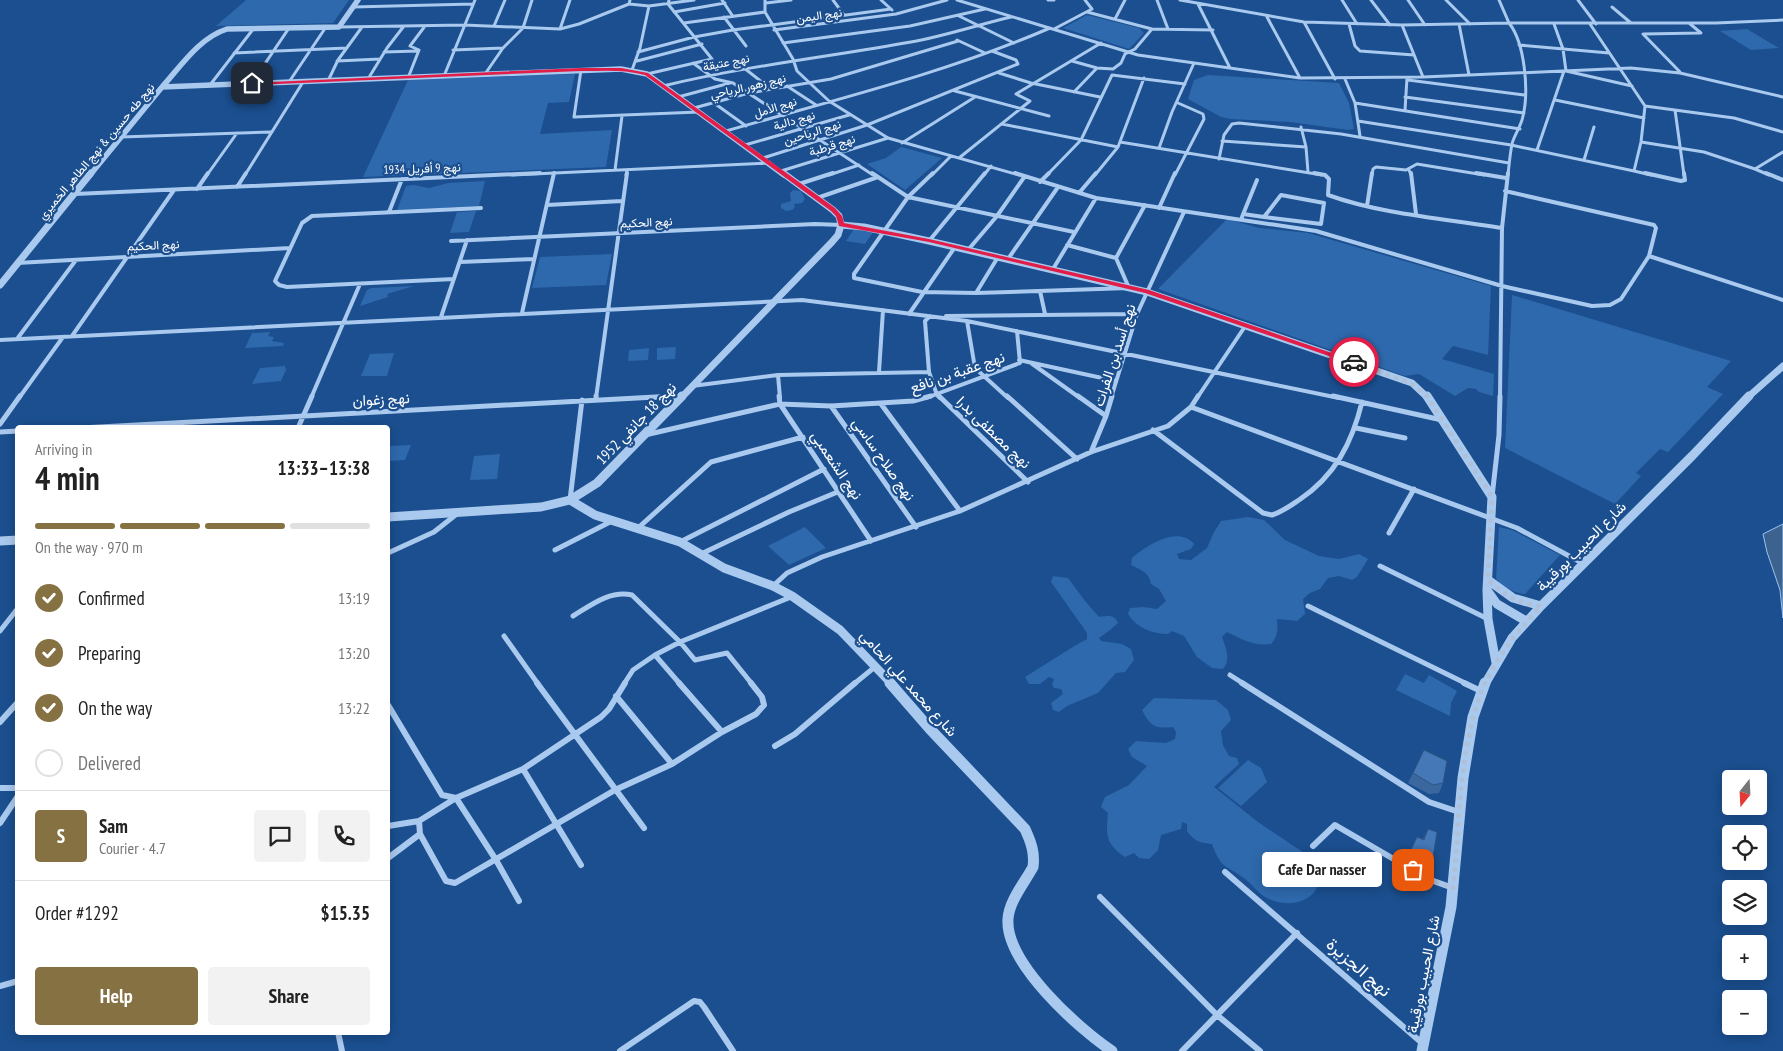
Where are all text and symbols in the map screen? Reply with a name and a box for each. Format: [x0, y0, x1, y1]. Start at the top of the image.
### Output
street label: نهج اليمن [795, 4, 843, 28]
street label: نهج عتيقة [701, 50, 751, 76]
pin [231, 62, 273, 104]
icon: home [238, 69, 266, 97]
street label: نهج زهور الرياحي [709, 70, 788, 105]
street label: نهج طه حسين & نهج الطاهر الخميري [34, 80, 160, 224]
street label: نهج الأمل [752, 93, 799, 123]
street label: نهج دالية [771, 107, 817, 135]
street label: نهج الرياحين [781, 116, 843, 150]
street label: نهج قرطبة [807, 131, 858, 161]
street label: نهج 9 أفريل 1934 [383, 159, 461, 179]
street label: نهج الحكيم [619, 213, 673, 233]
street label: نهج الحكيم [126, 236, 180, 256]
street label: نهج أسد بن الفرات [1088, 301, 1141, 409]
courier [1329, 337, 1379, 387]
street label: نهج عقبة بن نافع [907, 347, 1008, 399]
icon: car [1340, 348, 1368, 376]
street label: نهج 18 جانفي 1952 [592, 378, 683, 471]
street label: نهج زغوان [352, 388, 410, 412]
street label: نهج مصطفى بدرا [951, 392, 1035, 474]
street label: نهج صلاح ساسي [845, 414, 920, 507]
street label: نهج الشعمبي [804, 427, 867, 505]
text: Arriving in [35, 439, 92, 459]
text: 13:33–13:38 [277, 456, 370, 480]
text: 4 min [35, 457, 100, 499]
street label: شارع الحبيب بورقيبة [1532, 497, 1632, 596]
text: On the way · 970 m [35, 537, 143, 557]
icon: check [35, 584, 63, 612]
text: Confirmed [78, 586, 145, 610]
text: 13:19 [338, 588, 370, 608]
street label: شارع محمد علي الحامي [853, 626, 962, 743]
icon: check [35, 639, 63, 667]
text: Preparing [78, 641, 141, 665]
text: 13:20 [338, 643, 370, 663]
icon: check [35, 694, 63, 722]
text: On the way [78, 696, 152, 720]
text: 13:22 [338, 698, 370, 718]
text: Delivered [78, 751, 141, 775]
north arrow [1722, 770, 1768, 815]
map controls [1722, 770, 1767, 1035]
button: chat [254, 810, 306, 862]
button: phone [318, 810, 370, 862]
text: Sam [99, 814, 128, 838]
text: S [57, 824, 65, 848]
button: locate [1722, 825, 1767, 870]
text: Courier · 4.7 [99, 838, 166, 858]
pin [1392, 849, 1434, 891]
callout: Cafe Dar nasser [1263, 852, 1383, 888]
icon: bag [1399, 856, 1427, 884]
text: Cafe Dar nasser [1278, 859, 1366, 879]
button: layers [1722, 880, 1767, 925]
text: Order #1292 [35, 901, 119, 925]
text: $15.35 [321, 901, 370, 925]
street label: شارع الحبيب بورقيبة [1402, 913, 1446, 1035]
street label: نهج الجزيرة [1321, 932, 1396, 1002]
button: + [1722, 935, 1767, 980]
button: Help [35, 967, 198, 1025]
button: Share [208, 967, 370, 1025]
button: − [1722, 990, 1767, 1035]

